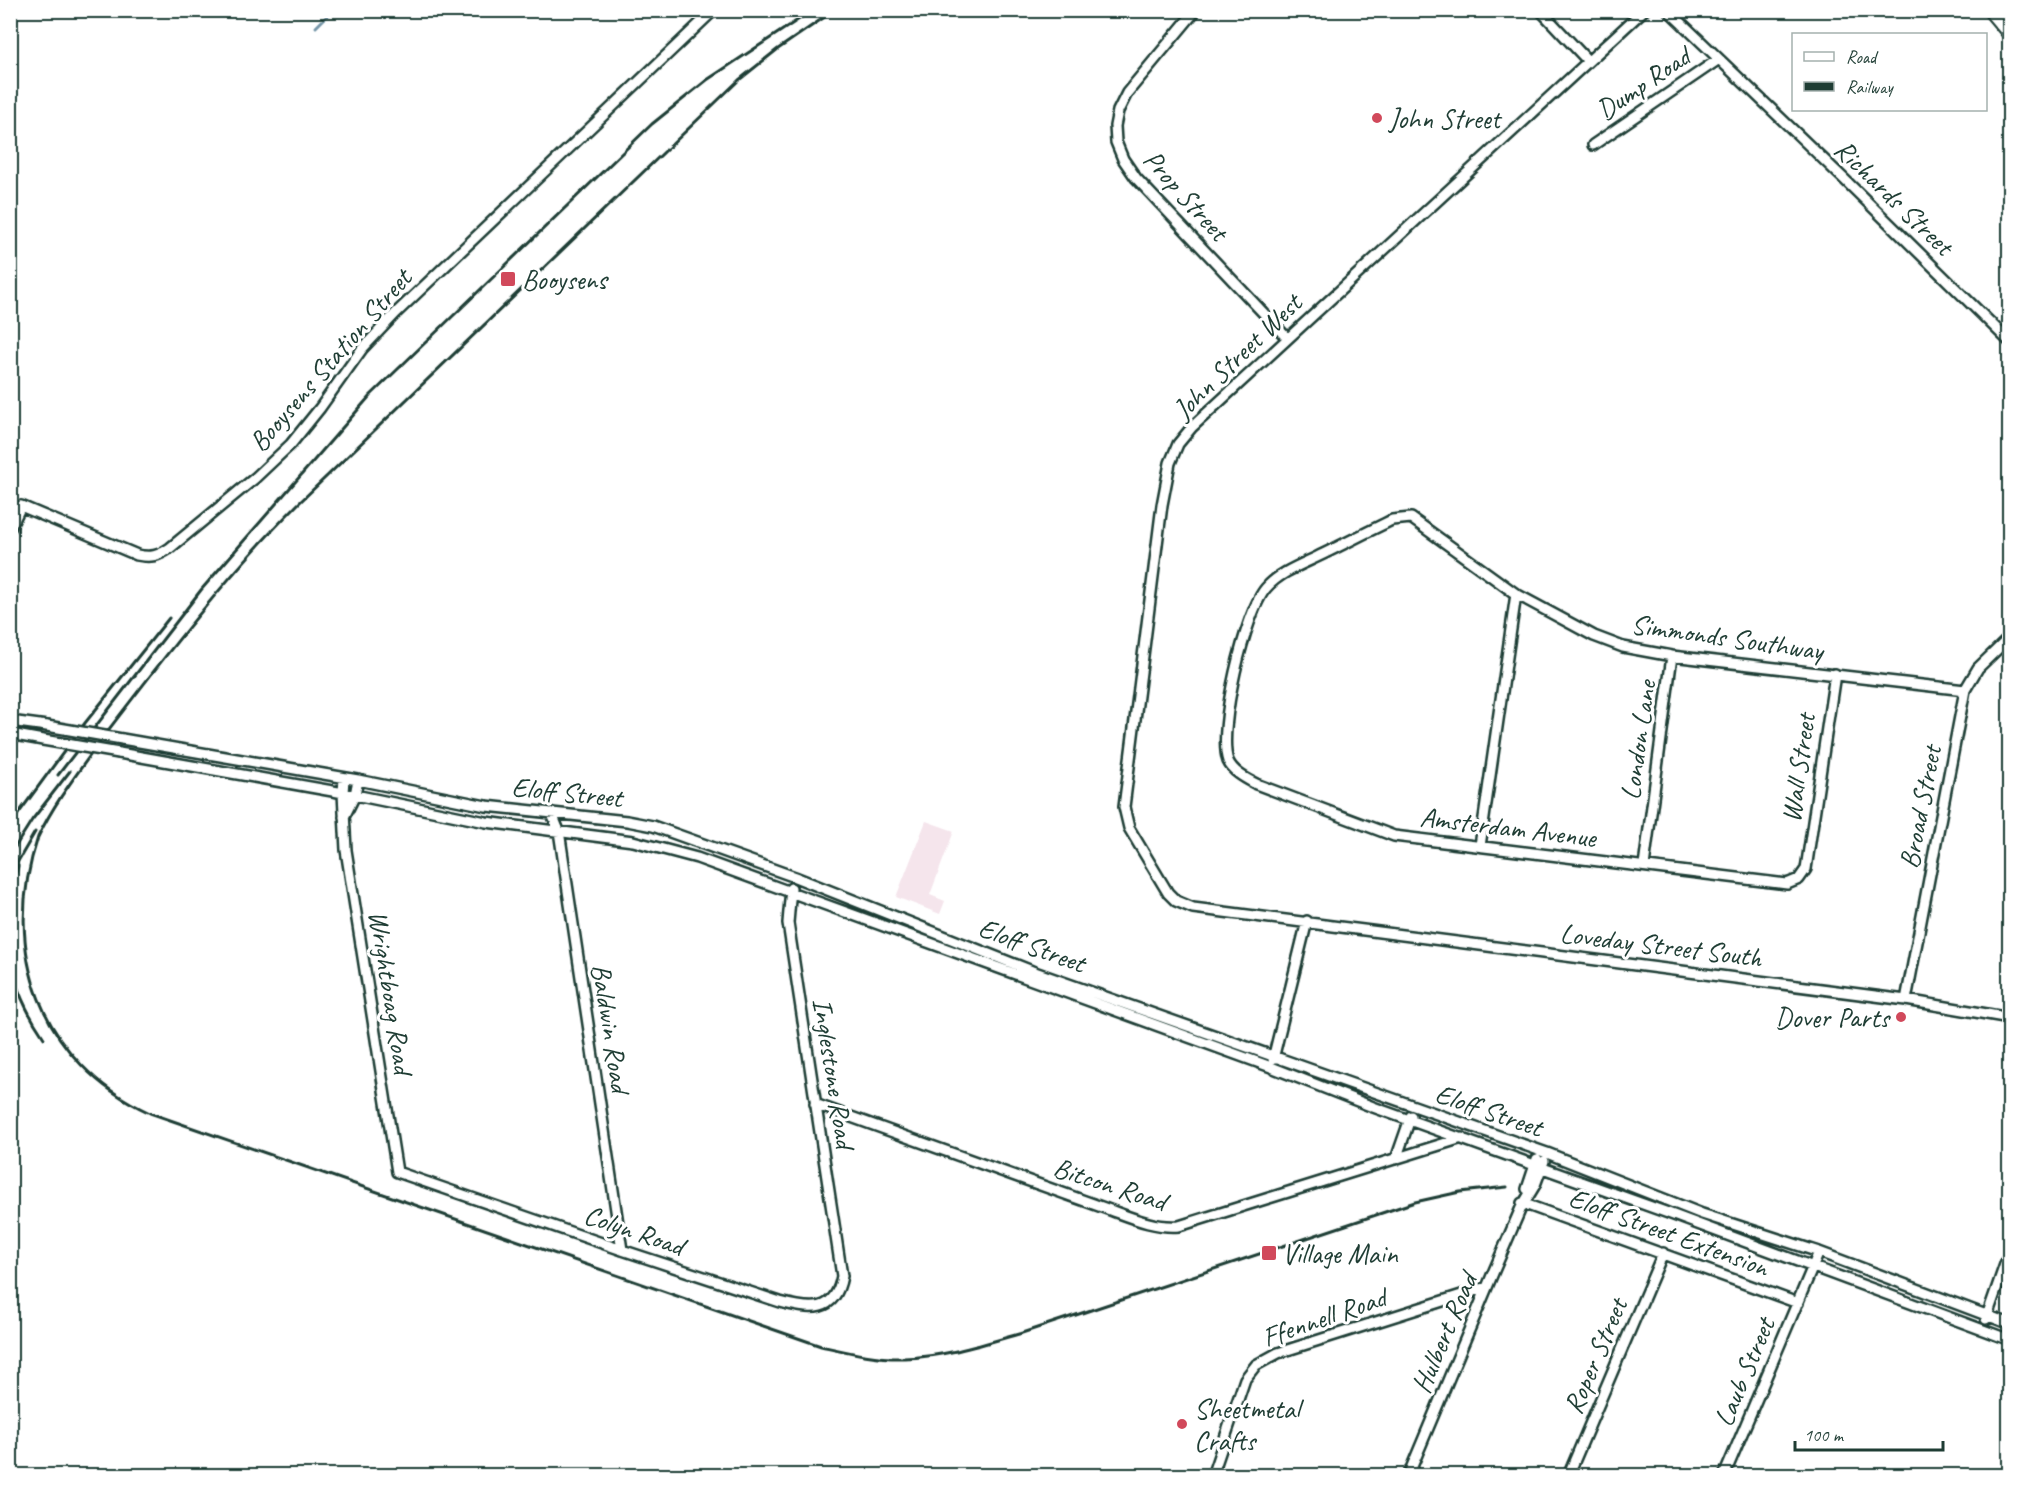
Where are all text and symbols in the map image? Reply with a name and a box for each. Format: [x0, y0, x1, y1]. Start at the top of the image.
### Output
legend [1792, 33, 1987, 111]
street label: Dump Road [1589, 37, 1700, 127]
text: Road [1846, 46, 1879, 68]
text: Railway [1846, 76, 1894, 98]
place label: John Street [1387, 101, 1503, 136]
marker: John Street [1370, 111, 1384, 125]
street label: Richards Street [1827, 132, 1963, 264]
street label: Prop Street [1136, 142, 1238, 250]
street label: Booysens Station Street [241, 259, 421, 459]
place label: Booysens [522, 262, 609, 297]
marker: Booysens [499, 270, 517, 288]
street label: John Street West [1164, 284, 1311, 428]
street label: Simmonds Southway [1629, 606, 1828, 668]
street label: London Lane [1612, 676, 1664, 802]
street label: Wall Street [1773, 709, 1823, 824]
street label: Broad Street [1891, 740, 1950, 871]
street label: Eloff Street [510, 769, 627, 815]
street label: Amsterdam Avenue [1418, 799, 1600, 855]
street label: Wrightboag Road [361, 908, 422, 1080]
street label: Eloff Street [974, 910, 1093, 981]
street label: Loveday Street South [1558, 915, 1765, 975]
street label: Baldwin Road [584, 961, 639, 1099]
street label: Inglestone Road [805, 996, 864, 1154]
place label: Dover Parts [1775, 1000, 1891, 1035]
marker: Dover Parts [1894, 1010, 1908, 1024]
street label: Eloff Street [1431, 1075, 1550, 1145]
street label: Bitcon Road [1049, 1149, 1175, 1220]
street label: Eloff Street Extension [1564, 1180, 1775, 1285]
street label: Colyn Road [580, 1197, 692, 1265]
place label: Village Main [1282, 1236, 1399, 1271]
marker: Village Main [1260, 1244, 1278, 1262]
street label: Hulbert Road [1403, 1264, 1486, 1398]
street label: Ffennell Road [1257, 1278, 1394, 1354]
street label: Roper Street [1555, 1291, 1636, 1419]
street label: Laub Street [1706, 1310, 1783, 1431]
place label: Sheetmetal Crafts [1194, 1391, 1305, 1458]
scale bar [1795, 1414, 1944, 1452]
marker: Sheetmetal Crafts [1175, 1417, 1189, 1431]
text: 100 m [1804, 1424, 1845, 1446]

